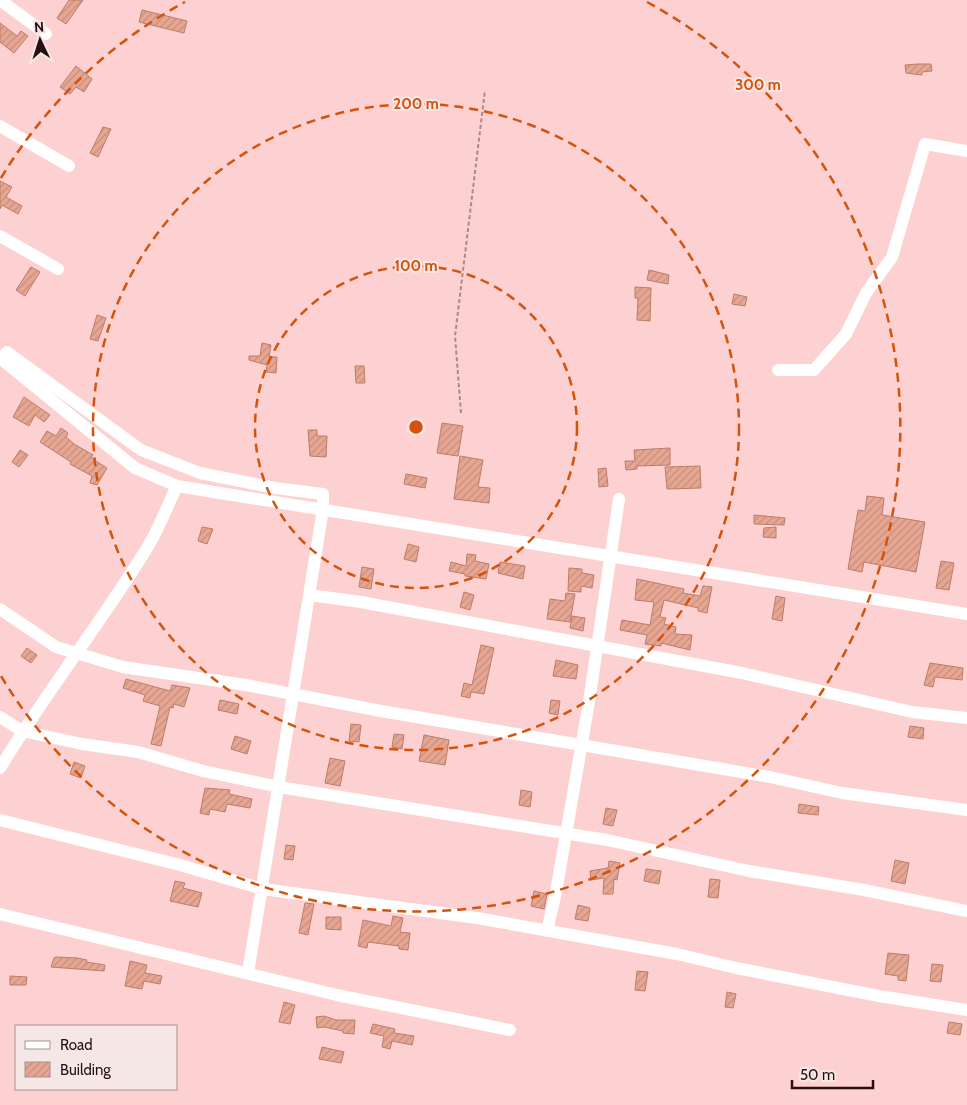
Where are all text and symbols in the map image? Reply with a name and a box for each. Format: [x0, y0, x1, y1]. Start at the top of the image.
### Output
north arrow [15, 15, 65, 65]
text: N [34, 18, 45, 36]
text: 300 m [735, 76, 781, 94]
text: 200 m [393, 95, 439, 113]
text: 100 m [394, 257, 438, 275]
centre of rings [407, 418, 425, 436]
legend [15, 1025, 178, 1090]
text: Road [60, 1036, 93, 1054]
scale bar [792, 1058, 873, 1090]
text: Building [60, 1061, 111, 1079]
text: 50 m [800, 1066, 835, 1084]

